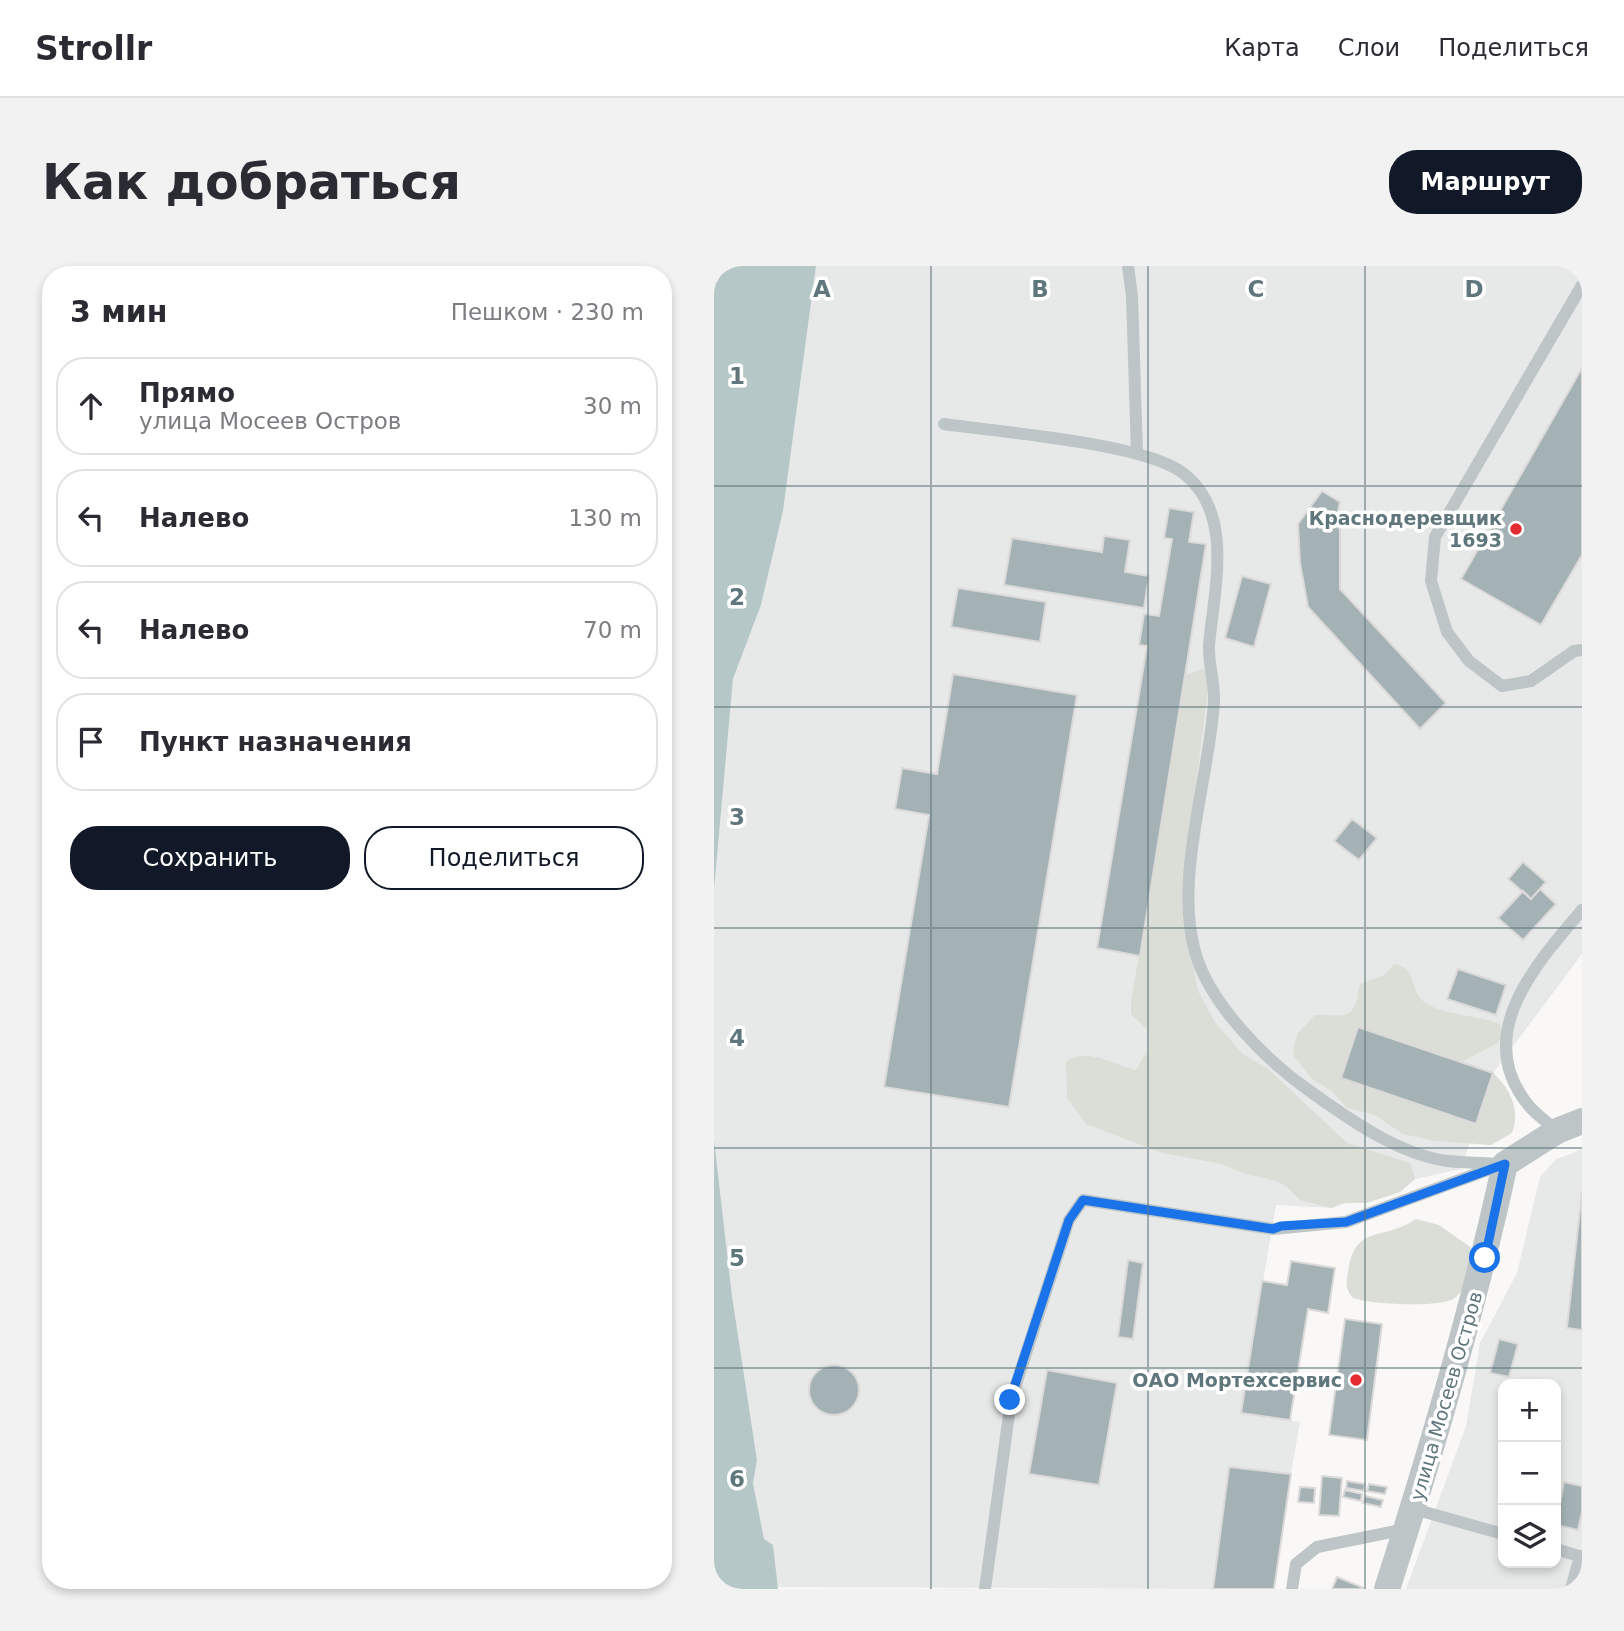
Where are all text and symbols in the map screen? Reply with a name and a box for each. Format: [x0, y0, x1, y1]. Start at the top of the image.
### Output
text: Strollr [35, 29, 152, 68]
text: Карта [1224, 34, 1300, 62]
text: Слои [1338, 34, 1400, 62]
text: Поделиться [1438, 34, 1589, 62]
button: Маршрут [1389, 150, 1582, 214]
text: Как добраться [42, 154, 461, 211]
text: A [813, 276, 831, 302]
text: B [1031, 276, 1049, 302]
text: C [1248, 276, 1264, 302]
text: D [1464, 276, 1484, 302]
text: 3 мин [70, 294, 168, 329]
text: Пешком · 230 m [451, 299, 644, 325]
text: 1 [729, 363, 745, 389]
text: Прямо [139, 378, 235, 408]
icon: ahead [72, 387, 110, 425]
text: 30 m [583, 393, 642, 419]
text: улица Мосеев Остров [139, 408, 401, 434]
icon: left [72, 499, 110, 537]
text: Налево [139, 503, 249, 533]
text: 130 m [568, 505, 642, 531]
place label: Краснодеревщик 1693 [1309, 507, 1502, 551]
marker: Краснодеревщик 1693 [1508, 521, 1524, 537]
text: 2 [729, 584, 745, 610]
icon: left [72, 611, 110, 649]
text: Налево [139, 615, 249, 645]
text: 70 m [583, 617, 642, 643]
icon: arrive [72, 723, 110, 761]
text: Пункт назначения [139, 727, 412, 757]
text: 3 [729, 804, 745, 830]
button: Сохранить [70, 826, 350, 890]
button: Поделиться [364, 826, 644, 890]
text: 4 [729, 1025, 745, 1051]
route start [1469, 1242, 1500, 1273]
text: 5 [729, 1245, 745, 1271]
street label: улица Мосеев Остров [1406, 1289, 1486, 1503]
place label: ОАО Мортехсервис [1132, 1369, 1342, 1391]
marker: ОАО Мортехсервис [1348, 1372, 1364, 1388]
map controls [1498, 1379, 1561, 1568]
button: + [1498, 1379, 1561, 1442]
route end [994, 1384, 1025, 1415]
button: − [1498, 1442, 1561, 1505]
text: 6 [729, 1466, 745, 1492]
button: layers [1498, 1505, 1561, 1568]

